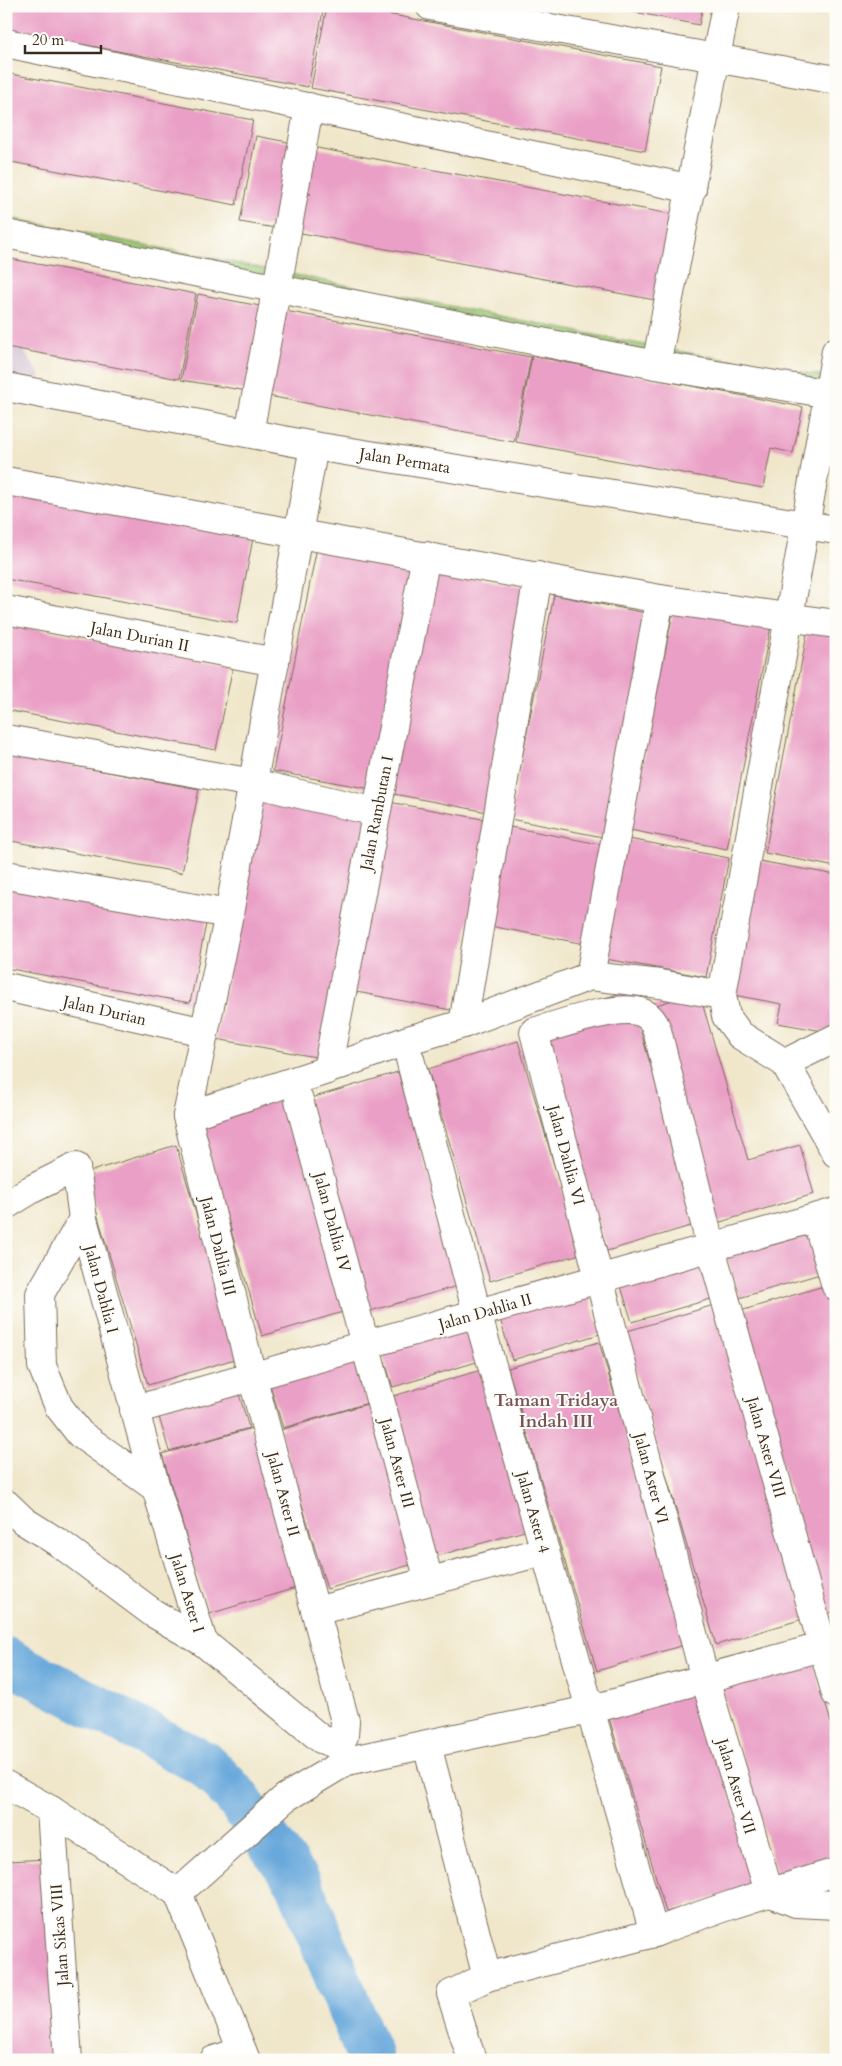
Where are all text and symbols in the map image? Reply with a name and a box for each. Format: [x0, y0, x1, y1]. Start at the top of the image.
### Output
scale bar [25, 22, 101, 54]
text: 20 m [32, 30, 64, 50]
street label: Jalan Permata [356, 443, 452, 479]
street label: Jalan Durian II [87, 616, 191, 657]
street label: Jalan Rambutan I [355, 754, 399, 874]
street label: Jalan Durian [59, 990, 149, 1031]
street label: Jalan Dahlia VI [542, 1101, 590, 1208]
street label: Jalan Dahlia IV [308, 1168, 356, 1275]
street label: Jalan Dahlia III [195, 1192, 241, 1298]
street label: Jalan Dahlia I [78, 1241, 123, 1336]
street label: Jalan Dahlia II [434, 1288, 535, 1336]
district label: Taman Tridaya Indah III [494, 1388, 618, 1434]
street label: Jalan Aster VIII [741, 1392, 791, 1500]
street label: Jalan Aster III [374, 1414, 420, 1511]
street label: Jalan Aster VI [628, 1429, 674, 1526]
street label: Jalan Aster II [261, 1448, 305, 1539]
street label: Jalan Aster 4 [510, 1467, 555, 1556]
street label: Jalan Aster I [164, 1549, 209, 1635]
street label: Jalan Aster VII [711, 1734, 761, 1837]
street label: Jalan Sikas VIII [45, 1883, 75, 1989]

